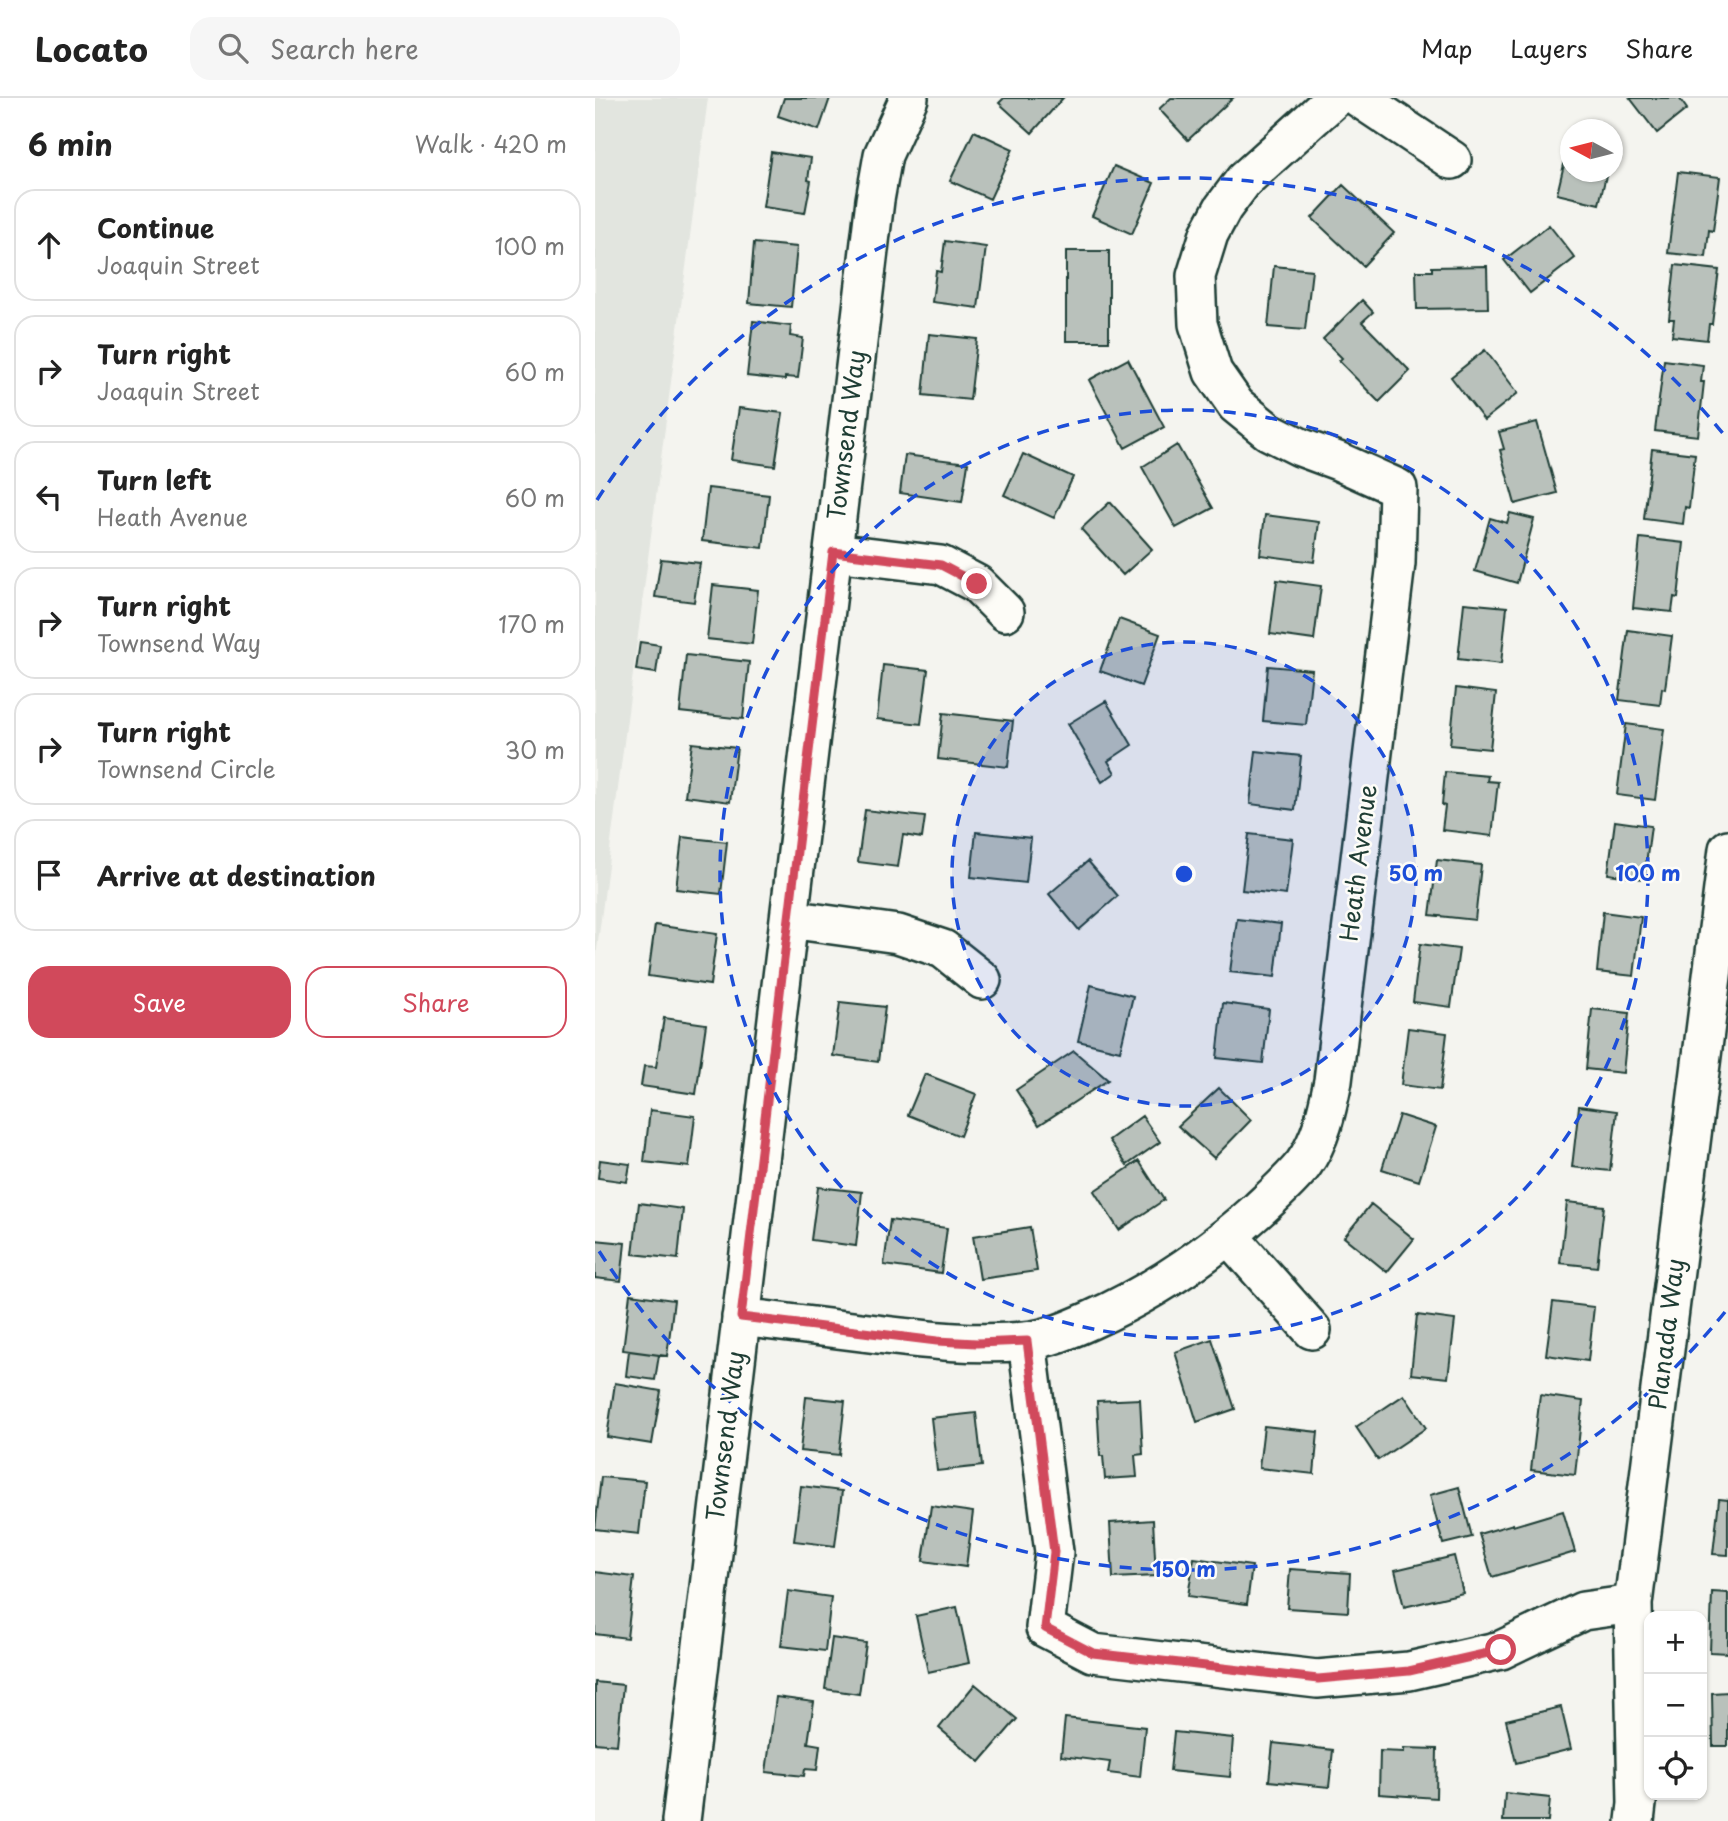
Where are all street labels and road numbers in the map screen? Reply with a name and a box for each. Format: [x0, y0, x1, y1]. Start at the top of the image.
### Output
street label: Townsend Way [817, 348, 873, 522]
street label: Heath Avenue [1330, 782, 1384, 943]
street label: Planada Way [1638, 1256, 1692, 1411]
street label: Townsend Way [696, 1349, 752, 1523]

